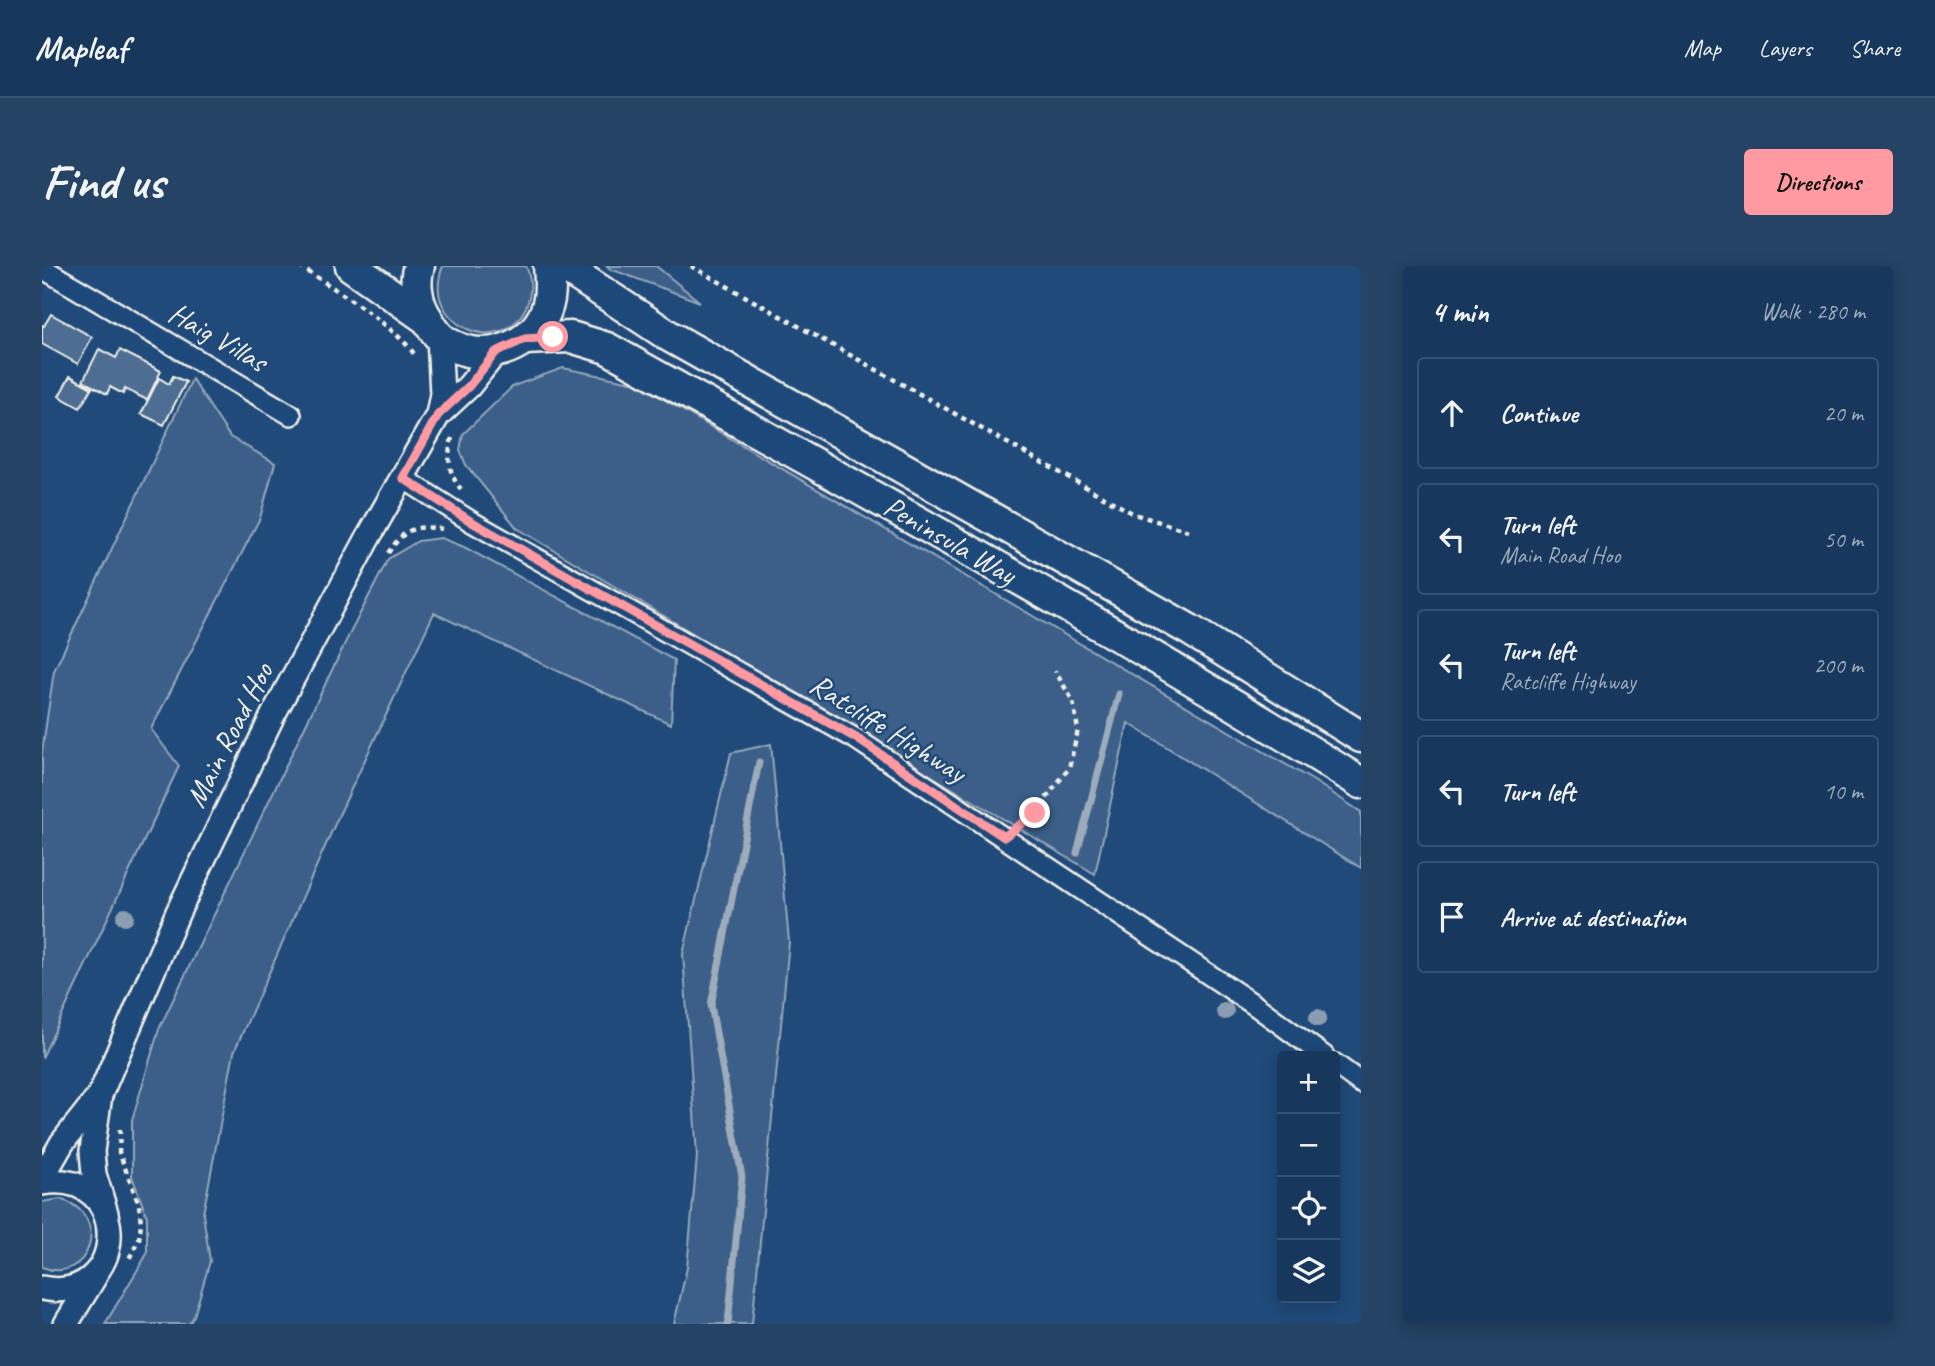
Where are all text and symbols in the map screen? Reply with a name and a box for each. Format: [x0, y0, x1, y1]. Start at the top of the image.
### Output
text: Mapleaf [35, 27, 127, 69]
text: Map [1684, 33, 1721, 63]
text: Layers [1759, 33, 1812, 63]
text: Share [1850, 33, 1900, 63]
button: Directions [1744, 149, 1893, 215]
text: Find us [42, 151, 164, 213]
text: 4 min [1431, 293, 1488, 331]
street label: Haig Villas [162, 294, 276, 382]
text: Walk · 280 m [1761, 297, 1865, 326]
route start [537, 321, 568, 352]
icon: ahead [1433, 394, 1471, 432]
text: Continue [1500, 397, 1578, 430]
text: 20 m [1824, 399, 1863, 428]
street label: Peninsula Way [877, 487, 1024, 594]
text: Turn left [1500, 508, 1575, 541]
icon: left [1433, 520, 1471, 558]
text: 50 m [1824, 525, 1863, 554]
text: Main Road Hoo [1500, 541, 1620, 570]
text: Turn left [1500, 634, 1575, 667]
icon: left [1433, 646, 1471, 684]
text: 200 m [1814, 651, 1863, 680]
street label: Main Road Hoo [176, 655, 282, 814]
street label: Ratcliffe Highway [803, 665, 975, 792]
text: Ratcliffe Highway [1500, 667, 1636, 696]
icon: left [1433, 772, 1471, 810]
text: Turn left [1500, 775, 1575, 808]
text: 10 m [1824, 777, 1863, 806]
route end [1019, 797, 1050, 828]
icon: arrive [1433, 898, 1471, 936]
text: Arrive at destination [1500, 901, 1686, 934]
map controls [1277, 1051, 1340, 1303]
button: + [1277, 1051, 1340, 1114]
button: − [1277, 1114, 1340, 1177]
button: locate [1277, 1177, 1340, 1240]
button: layers [1277, 1240, 1340, 1303]

